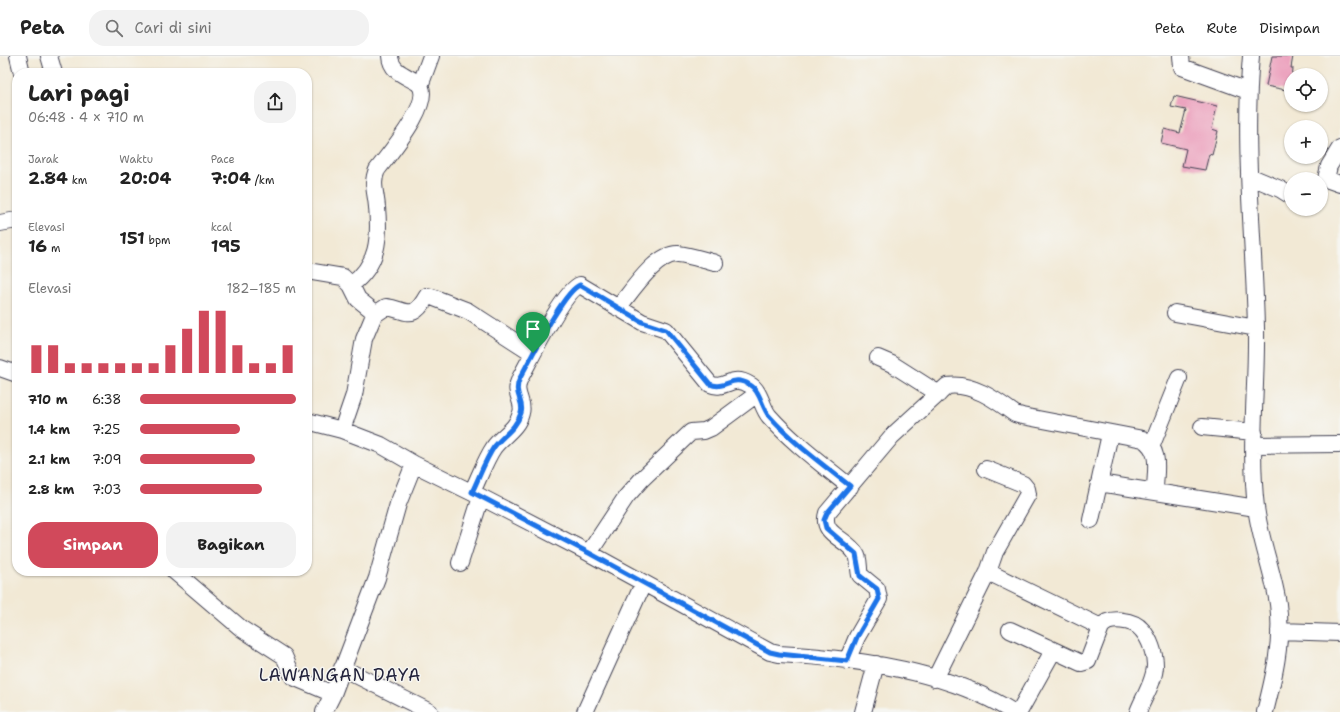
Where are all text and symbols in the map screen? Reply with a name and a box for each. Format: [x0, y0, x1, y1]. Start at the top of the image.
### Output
search box [89, 10, 369, 46]
text: Peta [20, 15, 65, 40]
icon: search [103, 17, 125, 39]
text: Cari di sini [135, 18, 212, 38]
text: Peta [1155, 19, 1184, 37]
text: Rute [1206, 19, 1237, 37]
text: Disimpan [1259, 19, 1320, 37]
map controls [1284, 68, 1328, 216]
button: locate [1284, 68, 1328, 112]
text: Lari pagi [28, 79, 130, 108]
button: share [254, 81, 296, 123]
text: 06:48 · 4 × 710 m [28, 109, 144, 126]
button: + [1284, 120, 1328, 164]
text: Jarak [28, 152, 59, 167]
text: Waktu [119, 152, 153, 167]
text: Pace [211, 152, 235, 167]
text: 2.84 [28, 167, 68, 189]
text: 20:04 [119, 167, 171, 189]
text: 7:04 [211, 167, 251, 189]
button: − [1284, 172, 1328, 216]
text: km [68, 173, 87, 188]
text: /km [251, 173, 274, 188]
text: Elevasi [28, 220, 65, 235]
text: kcal [211, 220, 232, 235]
text: 151 [119, 227, 145, 249]
text: bpm [145, 233, 171, 248]
text: 16 [28, 235, 47, 257]
text: 195 [211, 235, 241, 257]
text: m [47, 241, 60, 256]
text: Elevasi [28, 280, 71, 297]
text: 182–185 m [227, 280, 296, 297]
pin [516, 312, 550, 353]
icon: arrive [522, 318, 544, 340]
text: 710 m [28, 391, 68, 408]
text: 6:38 [92, 391, 121, 408]
text: 1.4 km [28, 421, 70, 438]
text: 7:25 [92, 421, 120, 438]
text: 2.1 km [28, 451, 70, 468]
text: 7:09 [92, 451, 122, 468]
text: 2.8 km [28, 481, 74, 498]
text: 7:03 [92, 481, 121, 498]
button: Simpan [28, 522, 158, 568]
button: Bagikan [166, 522, 296, 568]
district label: LAWANGAN DAYA [259, 664, 421, 686]

